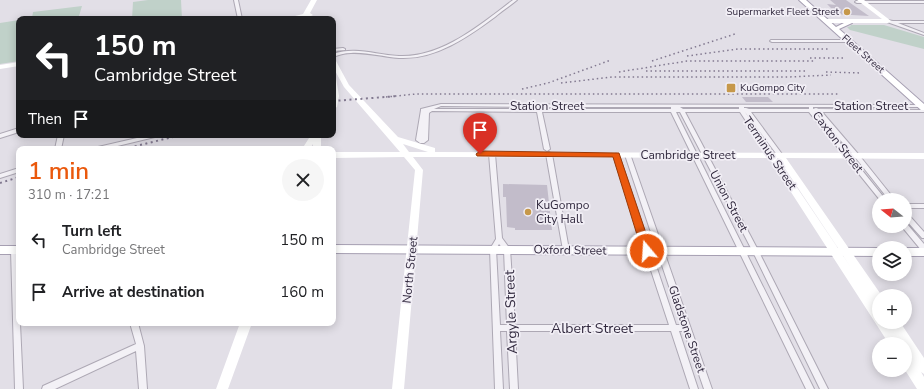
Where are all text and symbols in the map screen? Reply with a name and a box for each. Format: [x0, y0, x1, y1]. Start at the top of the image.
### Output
place label: Supermarket Fleet Street [726, 5, 839, 19]
marker: Supermarket Fleet Street [842, 7, 852, 17]
text: 150 m [94, 27, 177, 65]
icon: left [28, 32, 80, 84]
street label: Fleet Street [839, 32, 888, 77]
text: Cambridge Street [94, 63, 236, 87]
place label: KuGompo City [740, 81, 806, 95]
marker: KuGompo City [725, 82, 737, 94]
street label: Station Street [510, 98, 585, 114]
street label: Station Street [834, 98, 909, 114]
icon: arrive [70, 108, 92, 130]
street label: Caxton Street [809, 108, 868, 177]
text: Then [28, 109, 62, 129]
pin [463, 113, 497, 154]
street label: Terminus Street [740, 113, 801, 193]
icon: arrive [469, 119, 491, 141]
street label: Cambridge Street [641, 147, 736, 163]
text: 1 min [28, 155, 89, 187]
button: close [282, 159, 324, 201]
street label: Union Street [706, 167, 752, 235]
text: 310 m · 17:21 [28, 186, 110, 204]
north arrow [872, 193, 912, 233]
map controls [872, 193, 912, 377]
place label: KuGompo City Hall [536, 197, 590, 227]
marker: KuGompo City Hall [523, 207, 533, 217]
text: Turn left [62, 221, 121, 241]
icon: left [28, 229, 50, 251]
text: 150 m [280, 230, 324, 250]
position arrow [626, 230, 668, 272]
street label: North Street [399, 235, 422, 304]
text: Cambridge Street [62, 241, 165, 259]
street label: Oxford Street [533, 241, 607, 259]
button: layers [872, 241, 912, 281]
street label: Argyle Street [500, 270, 522, 354]
icon: arrive [28, 281, 50, 303]
text: Arrive at destination [62, 282, 205, 302]
text: 160 m [280, 282, 324, 302]
street label: Gladstone Street [665, 283, 710, 375]
button: + [872, 289, 912, 329]
street label: Albert Street [551, 319, 633, 338]
button: − [872, 337, 912, 377]

